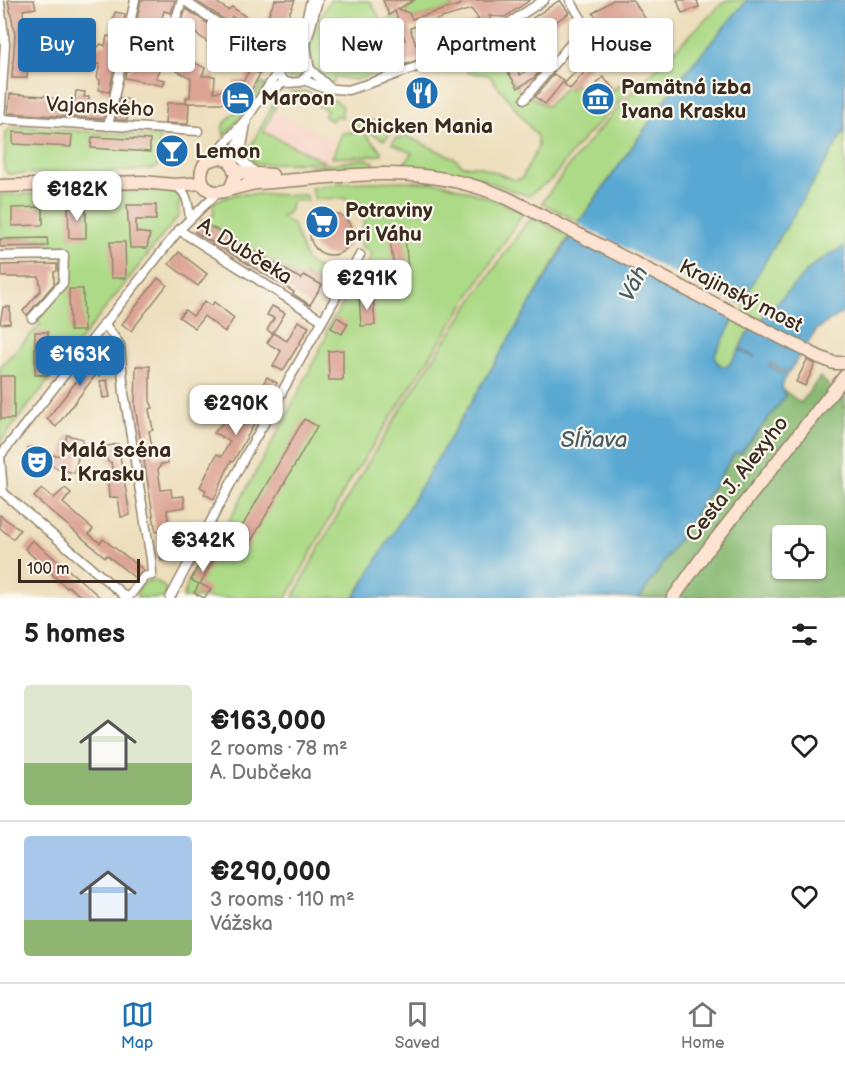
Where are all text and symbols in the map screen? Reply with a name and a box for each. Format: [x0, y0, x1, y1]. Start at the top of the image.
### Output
chip: Buy [18, 18, 96, 72]
chip: Rent [108, 18, 195, 72]
chip: Filters [207, 18, 308, 72]
chip: New [320, 18, 404, 72]
chip: Apartment [416, 18, 557, 72]
chip: House [569, 18, 673, 72]
restaurant icon: Chicken Mania [404, 75, 440, 111]
place label: Pamätná izba Ivana Krasku [621, 75, 752, 124]
hotel icon: Maroon [220, 80, 256, 116]
museum icon: Pamätná izba Ivana Krasku [580, 81, 616, 117]
place label: Maroon [261, 86, 335, 111]
street label: Vajanského [45, 92, 155, 122]
place label: Chicken Mania [351, 114, 493, 139]
bar icon: Lemon [154, 133, 190, 169]
place label: Lemon [195, 139, 260, 164]
pin: €182K [35, 171, 119, 222]
text: €182K [46, 178, 108, 202]
place label: Potraviny pri Váhu [345, 198, 433, 247]
supermarket icon: Potraviny pri Váhu [304, 204, 340, 240]
street label: A. Dubčeka [193, 212, 297, 290]
street label: Krajinský most [675, 254, 807, 338]
pin: €291K [325, 260, 409, 311]
water label: Váh [613, 262, 655, 306]
text: €291K [337, 267, 397, 291]
pin: €163K [38, 336, 122, 387]
text: €163K [50, 343, 110, 367]
pin: €290K [194, 385, 278, 436]
text: €290K [204, 392, 268, 416]
street label: Cesta J. Alexyho [680, 411, 794, 547]
water label: Sĺňava [561, 426, 627, 454]
place label: Malá scéna I. Krasku [60, 438, 171, 487]
theatre icon: Malá scéna I. Krasku [19, 444, 55, 480]
pin: €342K [161, 522, 245, 573]
map controls [772, 525, 826, 579]
button: locate [772, 525, 826, 579]
text: €342K [171, 529, 235, 553]
scale bar [18, 556, 140, 584]
text: 100 m [27, 560, 70, 579]
icon: filters [788, 618, 821, 651]
text: 5 homes [24, 619, 125, 650]
text: €163,000 [210, 706, 326, 737]
icon: home [72, 709, 144, 781]
icon: heart [788, 729, 821, 762]
text: 2 rooms · 78 m² [210, 737, 348, 761]
text: A. Dubčeka [210, 761, 312, 785]
text: €290,000 [210, 857, 331, 888]
icon: home [72, 860, 144, 932]
icon: heart [788, 880, 821, 913]
text: 3 rooms · 110 m² [210, 888, 355, 912]
text: Vážska [210, 912, 273, 936]
tab: Map [121, 998, 154, 1053]
tab: Saved [395, 998, 440, 1053]
tab: Home [681, 998, 724, 1053]

